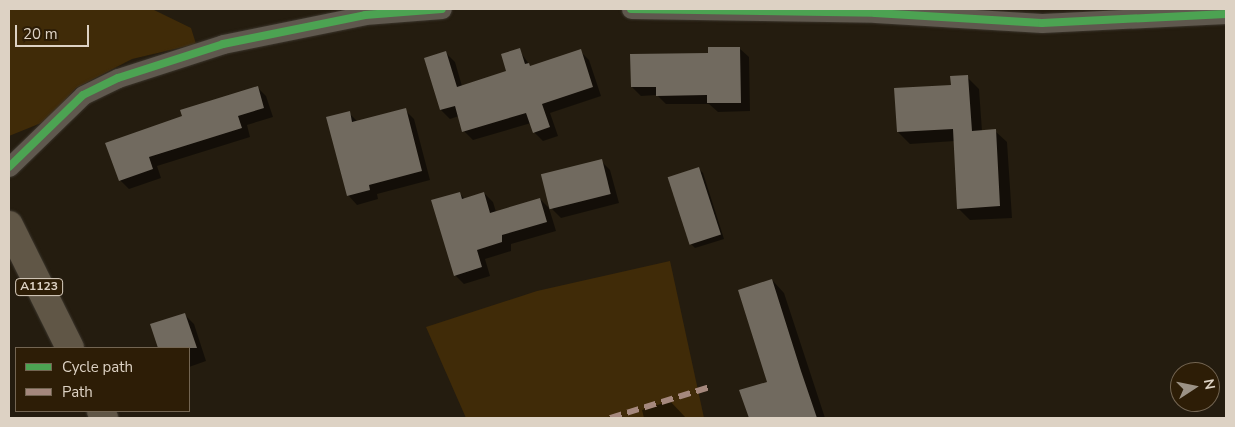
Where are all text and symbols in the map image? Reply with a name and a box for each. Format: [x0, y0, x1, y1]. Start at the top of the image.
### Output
scale bar [18, 15, 91, 47]
text: 20 m [23, 24, 58, 44]
road number: A1123 [14, 278, 64, 296]
legend [15, 347, 190, 412]
text: Cycle path [62, 357, 133, 377]
north arrow [1170, 362, 1220, 412]
text: N [1199, 377, 1220, 391]
text: Path [62, 382, 93, 402]

